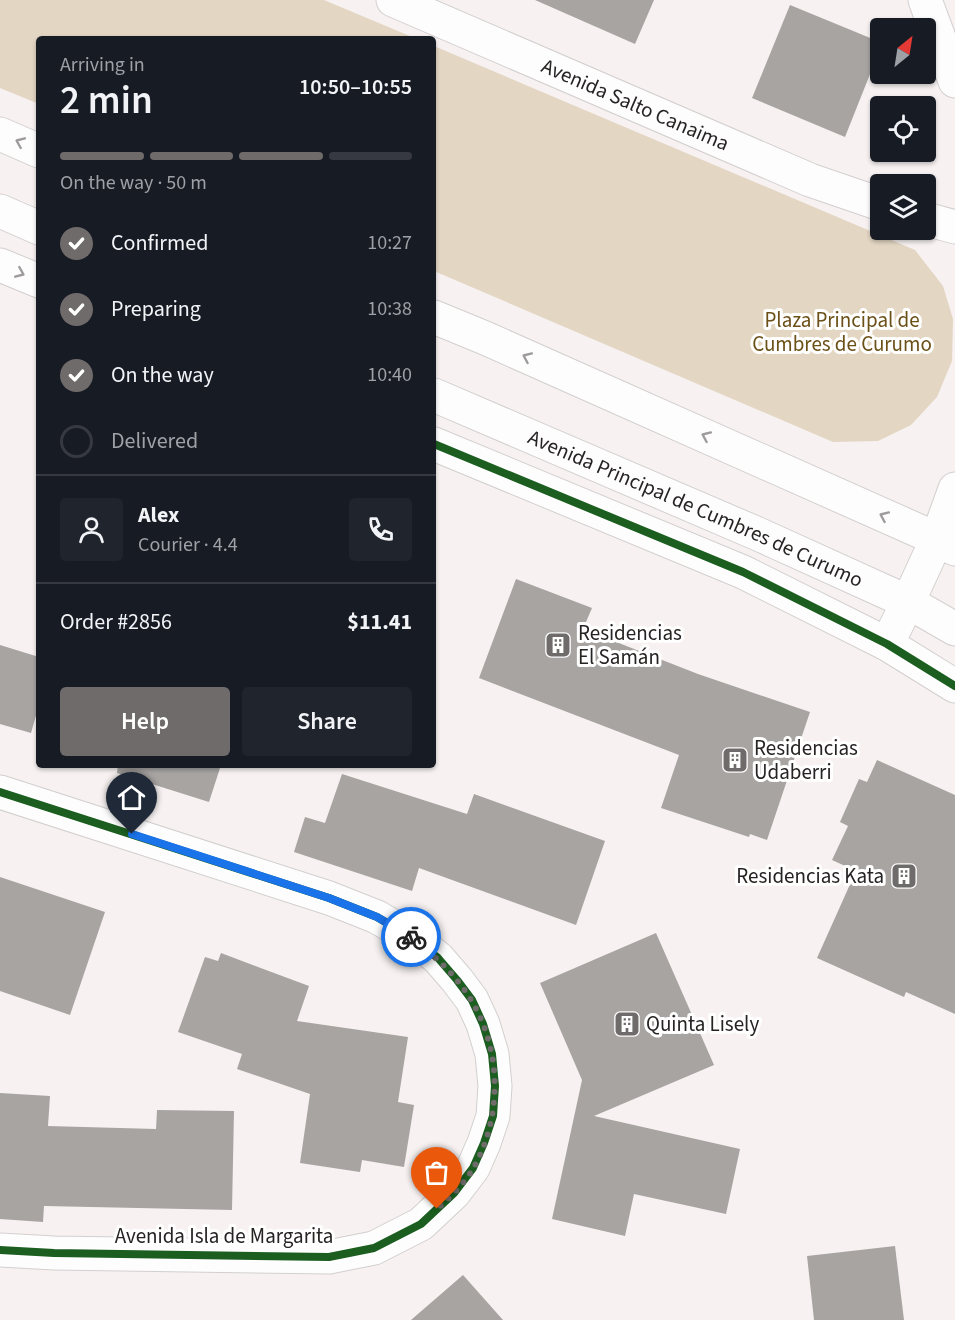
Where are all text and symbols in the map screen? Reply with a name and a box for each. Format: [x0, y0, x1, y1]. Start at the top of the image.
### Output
north arrow [870, 18, 936, 84]
map controls [870, 18, 936, 240]
text: Arriving in [60, 51, 145, 79]
street label: Avenida Salto Canaima [537, 51, 734, 158]
text: 10:50–10:55 [299, 71, 412, 103]
text: 2 min [60, 73, 153, 129]
button: locate [870, 96, 936, 162]
one-way arrow [15, 138, 26, 150]
text: On the way · 50 m [60, 169, 207, 197]
button: layers [870, 174, 936, 240]
icon: check [60, 227, 93, 260]
text: Confirmed [111, 227, 208, 259]
text: 10:27 [367, 229, 412, 257]
one-way arrow [13, 266, 24, 278]
icon: check [60, 293, 93, 326]
text: Preparing [111, 293, 201, 325]
text: 10:38 [367, 295, 412, 323]
park label: Plaza Principal de Cumbres de Curumo [752, 305, 932, 359]
one-way arrow [523, 352, 534, 364]
icon: check [60, 359, 93, 392]
text: On the way [111, 359, 214, 391]
text: 10:40 [367, 361, 412, 389]
street label: Avenida Principal de Cumbres de Curumo [523, 422, 868, 595]
text: Delivered [111, 425, 198, 457]
one-way arrow [701, 431, 712, 443]
button: person [60, 498, 123, 561]
button: phone [349, 498, 412, 561]
text: Alex [138, 499, 179, 531]
one-way arrow [879, 511, 890, 523]
text: Courier · 4.4 [138, 531, 238, 559]
text: Order #2856 [60, 606, 172, 638]
text: $11.41 [347, 606, 412, 638]
place label: Residencias El Samán [578, 618, 682, 672]
building icon: Residencias El Samán [543, 630, 573, 660]
button: Help [60, 687, 230, 756]
button: Share [242, 687, 412, 756]
place label: Residencias Udaberri [754, 733, 858, 787]
building icon: Residencias Udaberri [720, 745, 750, 775]
pin [106, 772, 157, 834]
icon: home [115, 781, 148, 814]
place label: Residencias Kata [736, 861, 884, 891]
building icon: Residencias Kata [889, 861, 919, 891]
courier [381, 907, 441, 967]
icon: bike [395, 921, 428, 954]
building icon: Quinta Lisely [612, 1009, 642, 1039]
place label: Quinta Lisely [646, 1009, 759, 1039]
pin [411, 1147, 462, 1209]
icon: bag [420, 1156, 453, 1189]
street label: Avenida Isla de Margarita [115, 1221, 333, 1251]

